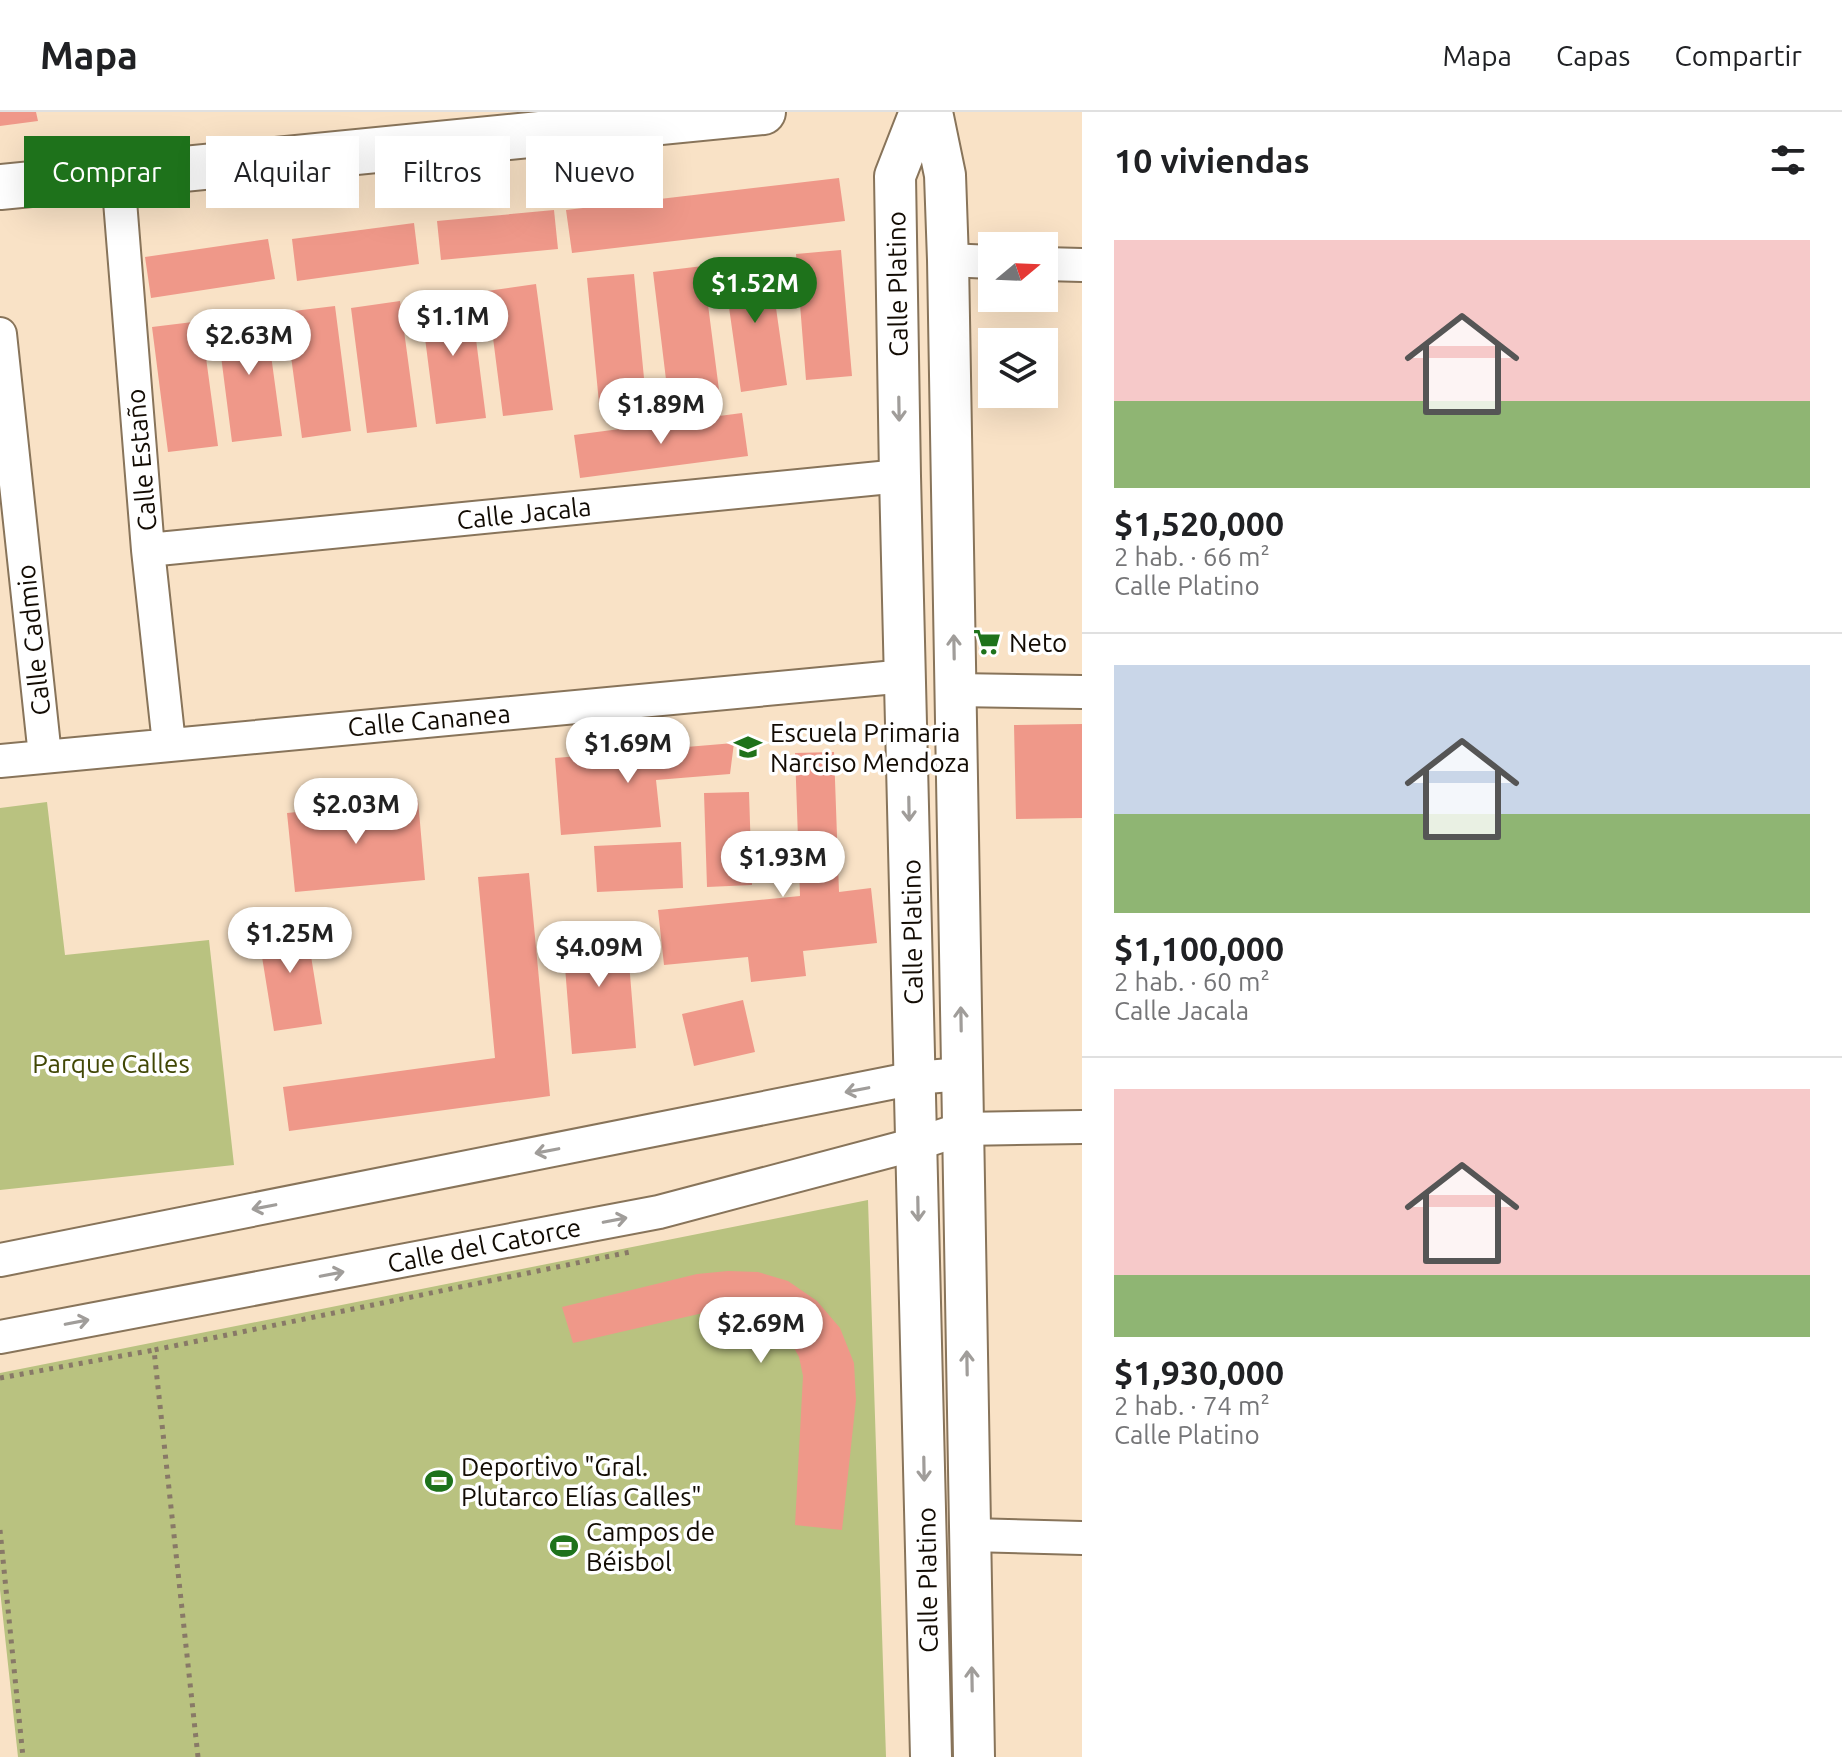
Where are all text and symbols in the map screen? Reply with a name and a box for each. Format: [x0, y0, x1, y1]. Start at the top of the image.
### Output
text: Mapa [40, 34, 138, 76]
text: Mapa [1442, 40, 1512, 71]
text: Capas [1556, 40, 1631, 71]
text: Compartir [1675, 40, 1802, 71]
chip: Comprar [24, 136, 190, 208]
chip: Alquilar [206, 136, 359, 208]
chip: Filtros [375, 136, 510, 208]
chip: Nuevo [526, 136, 663, 208]
icon: filters [1766, 138, 1810, 182]
text: 10 viviendas [1114, 141, 1310, 179]
street label: Calle Platino [881, 211, 913, 357]
north arrow [978, 232, 1058, 312]
map controls [978, 232, 1058, 408]
pin: $1.52M [690, 257, 820, 325]
text: $1.52M [711, 268, 799, 297]
pin: $1.1M [397, 290, 509, 358]
icon: home [1390, 292, 1534, 436]
text: $1.1M [416, 301, 490, 330]
pin: $2.63M [184, 309, 314, 377]
text: $2.63M [205, 320, 293, 349]
button: layers [978, 328, 1058, 408]
pin: $1.89M [596, 378, 726, 446]
street label: Calle Estaño [120, 388, 162, 532]
text: $1.89M [617, 389, 705, 418]
one-way arrow [892, 395, 907, 422]
street label: Calle Jacala [455, 492, 593, 534]
text: $1,520,000 [1114, 504, 1284, 542]
text: 2 hab. · 66 m² [1114, 542, 1270, 571]
street label: Calle Cadmio [11, 563, 55, 717]
text: Calle Platino [1114, 571, 1260, 600]
supermarket icon: Neto [972, 627, 1002, 657]
place label: Neto [1009, 628, 1067, 657]
one-way arrow [947, 634, 962, 661]
street label: Calle Cananea [346, 698, 512, 742]
pin: $1.69M [563, 717, 693, 785]
icon: home [1390, 717, 1534, 861]
place label: Escuela Primaria Narciso Mendoza [770, 718, 970, 777]
text: $1.69M [584, 728, 672, 757]
school or university icon: Escuela Primaria Narciso Mendoza [733, 732, 763, 762]
pin: $2.03M [291, 778, 421, 846]
text: $2.03M [312, 789, 400, 818]
one-way arrow [901, 795, 917, 822]
pin: $1.93M [718, 831, 848, 899]
text: $1.93M [739, 842, 827, 871]
street label: Calle Platino [896, 859, 928, 1005]
pin: $1.25M [225, 907, 355, 975]
text: $1.25M [246, 918, 334, 947]
pin: $4.09M [534, 921, 664, 989]
text: $1,100,000 [1114, 929, 1284, 967]
text: $4.09M [555, 932, 643, 961]
text: 2 hab. · 60 m² [1114, 967, 1270, 996]
text: Calle Jacala [1114, 996, 1249, 1025]
one-way arrow [953, 1006, 969, 1033]
park label: Parque Calles [32, 1049, 190, 1078]
one-way arrow [845, 1083, 870, 1098]
icon: home [1390, 1141, 1534, 1285]
one-way arrow [535, 1144, 560, 1159]
one-way arrow [910, 1195, 925, 1222]
one-way arrow [252, 1200, 278, 1215]
street label: Calle del Catorce [385, 1212, 583, 1278]
one-way arrow [602, 1212, 627, 1227]
one-way arrow [319, 1265, 344, 1280]
pin: $2.69M [696, 1297, 826, 1365]
text: $2.69M [717, 1308, 805, 1337]
one-way arrow [63, 1314, 89, 1329]
one-way arrow [959, 1350, 974, 1377]
text: $1,930,000 [1114, 1353, 1284, 1391]
text: 2 hab. · 74 m² [1114, 1391, 1270, 1420]
text: Calle Platino [1114, 1420, 1260, 1449]
place label: Deportivo "Gral. Plutarco Elías Calles" [461, 1452, 702, 1511]
one-way arrow [917, 1455, 932, 1482]
sports icon: Deportivo "Gral. Plutarco Elías Calles" [424, 1466, 454, 1496]
street label: Calle Platino [911, 1507, 943, 1653]
place label: Campos de Béisbol [586, 1517, 715, 1576]
sports icon: Campos de Béisbol [549, 1531, 579, 1561]
one-way arrow [965, 1666, 980, 1693]

